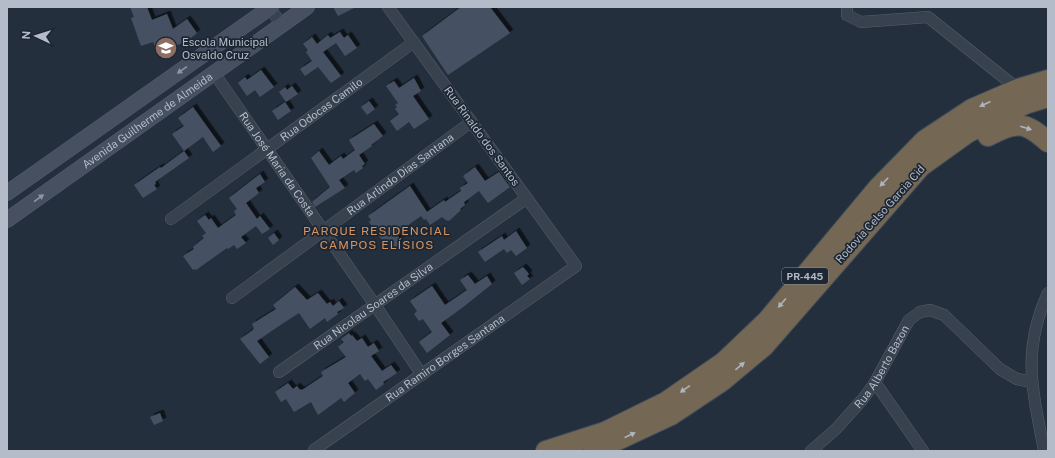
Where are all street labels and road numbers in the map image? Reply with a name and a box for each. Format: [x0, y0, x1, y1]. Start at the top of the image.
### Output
street label: Avenida Guilherme de Almeida [80, 70, 215, 171]
street label: Rua Odocas Camilo [278, 76, 365, 143]
street label: Rua Rinaldo dos Santos [442, 84, 522, 188]
street label: Rua José Maria da Costa [237, 110, 318, 218]
street label: Rua Arlindo Dias Santana [345, 131, 456, 217]
street label: Rodovia Celso Garcia Cid [833, 163, 927, 265]
street label: Rua Nicolau Soares da Silva [311, 260, 435, 352]
road number: PR-445 [782, 268, 828, 284]
street label: Rua Ramiro Borges Santana [383, 312, 507, 404]
street label: Rua Alberto Bazon [852, 323, 911, 410]

